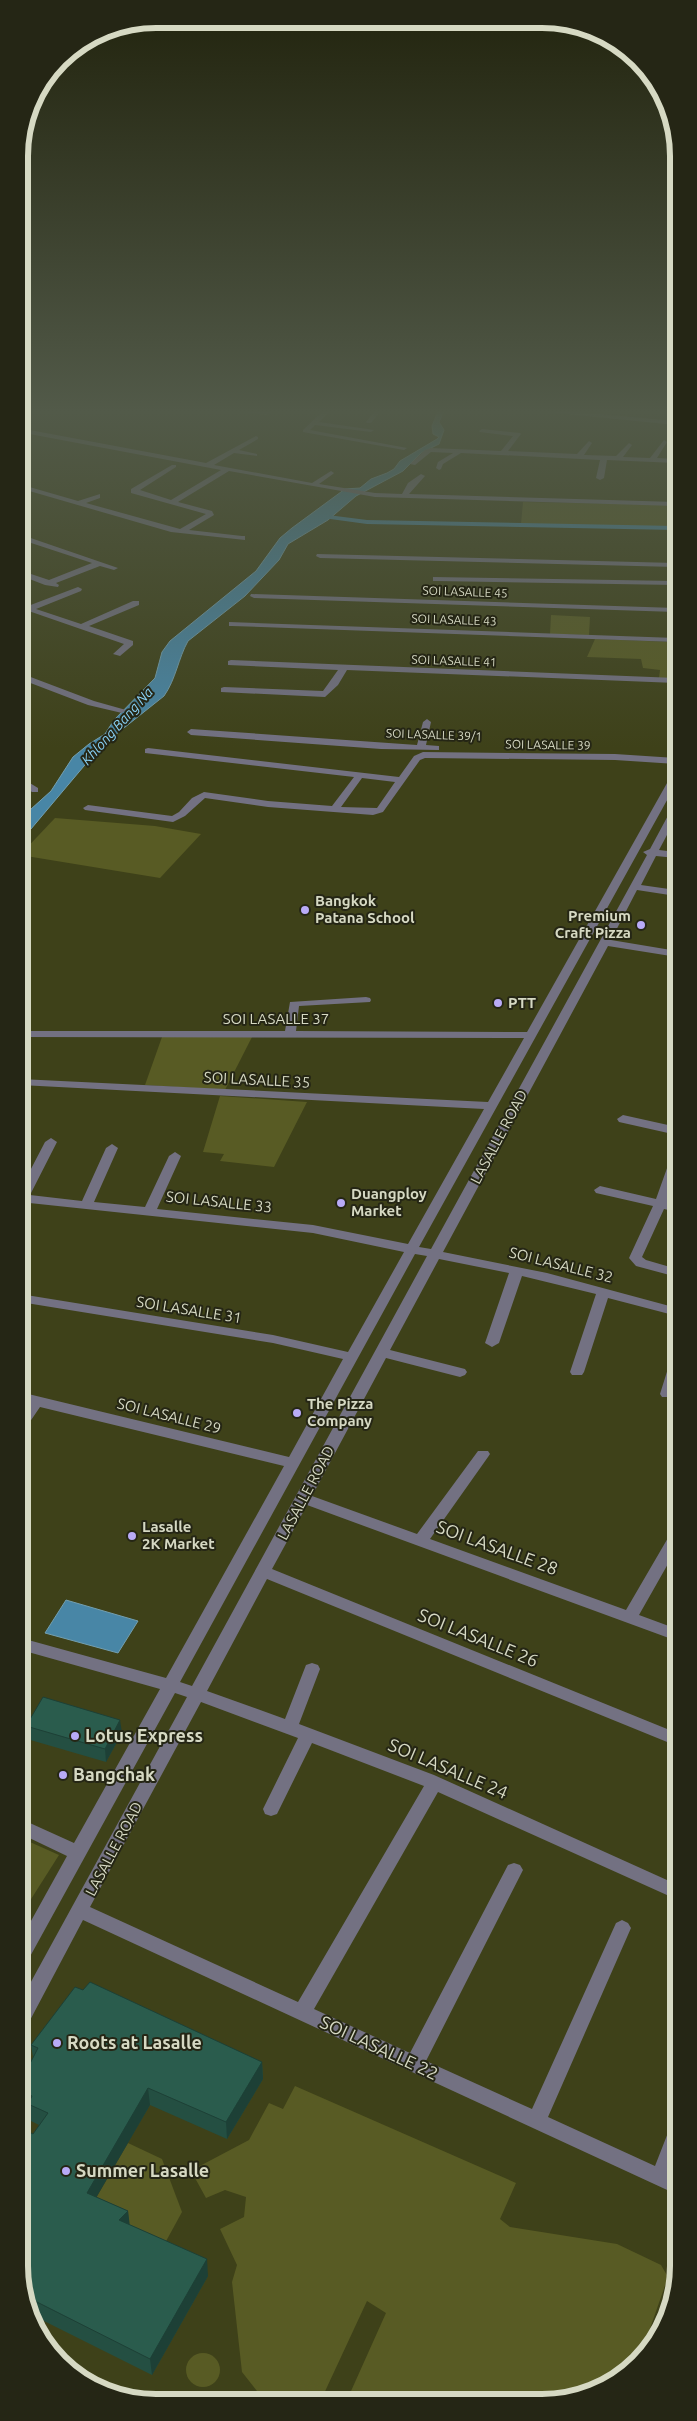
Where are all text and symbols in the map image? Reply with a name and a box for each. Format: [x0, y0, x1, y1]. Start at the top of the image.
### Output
street label: SOI LASALLE 45 [422, 584, 508, 599]
street label: SOI LASALLE 43 [411, 612, 497, 627]
street label: SOI LASALLE 41 [411, 653, 497, 668]
water label: Khlong Bang Na [78, 684, 156, 768]
street label: SOI LASALLE 39/1 [386, 726, 482, 743]
street label: SOI LASALLE 39 [505, 737, 591, 752]
place label: Bangkok Patana School [315, 892, 415, 926]
marker: Bangkok Patana School [299, 904, 311, 916]
place label: Premium Craft Pizza [555, 907, 631, 941]
marker: Premium Craft Pizza [635, 919, 647, 931]
place label: PTT [508, 994, 536, 1011]
marker: PTT [492, 997, 504, 1009]
street label: SOI LASALLE 37 [223, 1010, 329, 1027]
street label: SOI LASALLE 35 [203, 1068, 311, 1091]
street label: LASALLE ROAD [467, 1087, 530, 1187]
place label: Duangploy Market [351, 1185, 427, 1219]
street label: SOI LASALLE 33 [165, 1187, 273, 1216]
marker: Duangploy Market [335, 1197, 347, 1209]
street label: SOI LASALLE 32 [507, 1243, 615, 1286]
street label: SOI LASALLE 31 [135, 1293, 243, 1326]
street label: SOI LASALLE 29 [115, 1394, 223, 1437]
place label: The Pizza Company [307, 1395, 373, 1429]
marker: The Pizza Company [291, 1407, 303, 1419]
street label: LASALLE ROAD [274, 1443, 337, 1543]
street label: SOI LASALLE 28 [434, 1516, 561, 1578]
place label: Lasalle 2K Market [142, 1518, 215, 1552]
marker: Lasalle 2K Market [126, 1530, 138, 1542]
street label: SOI LASALLE 26 [415, 1604, 541, 1670]
place label: Lotus Express [85, 1725, 203, 1745]
marker: Lotus Express [69, 1730, 81, 1742]
street label: SOI LASALLE 24 [386, 1734, 511, 1802]
place label: Bangchak [73, 1764, 155, 1784]
marker: Bangchak [57, 1769, 69, 1781]
street label: LASALLE ROAD [82, 1799, 145, 1899]
street label: SOI LASALLE 22 [317, 2011, 442, 2083]
place label: Roots at Lasalle [67, 2032, 202, 2052]
marker: Roots at Lasalle [51, 2037, 63, 2049]
place label: Summer Lasalle [76, 2160, 209, 2180]
marker: Summer Lasalle [60, 2165, 72, 2177]

